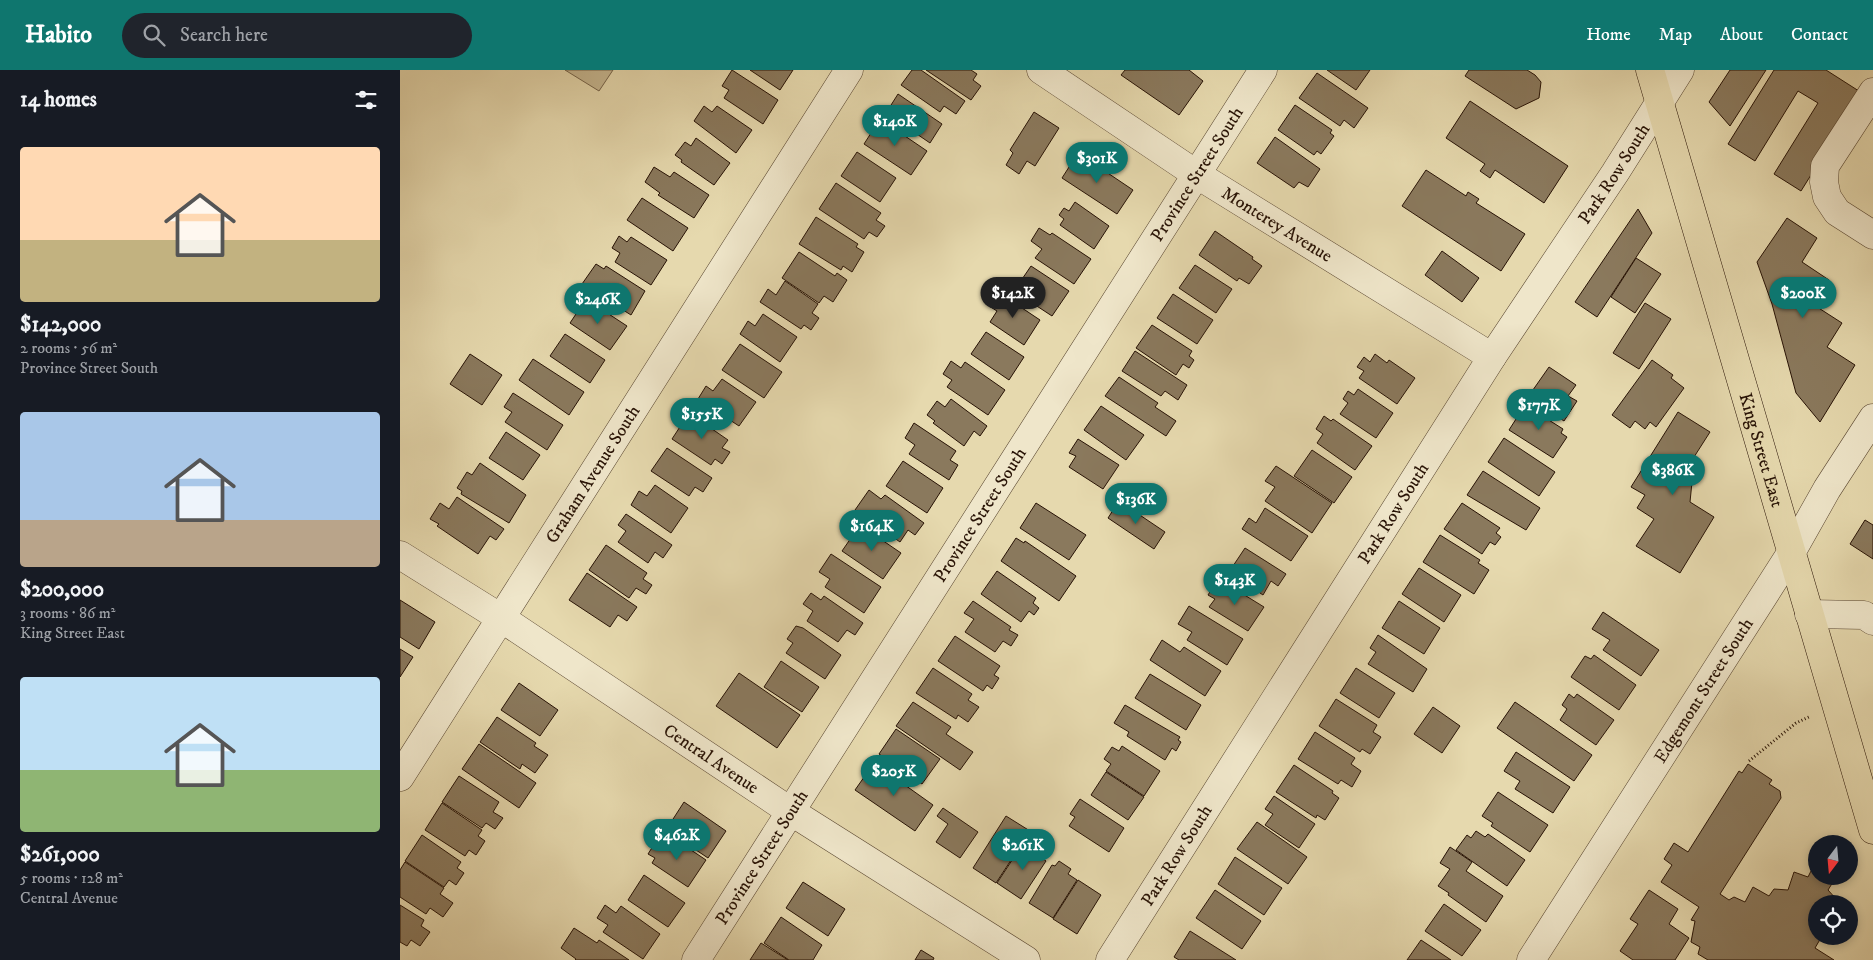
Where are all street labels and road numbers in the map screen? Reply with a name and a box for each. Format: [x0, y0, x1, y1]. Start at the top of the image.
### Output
street label: Province Street South [1147, 103, 1249, 246]
street label: Park Row South [1574, 119, 1656, 229]
street label: Monterey Avenue [1217, 183, 1336, 267]
street label: King Street East [1733, 391, 1788, 510]
street label: Graham Avenue South [541, 401, 646, 548]
street label: Province Street South [929, 443, 1032, 587]
street label: Park Row South [1354, 458, 1434, 568]
street label: Edgemont Street South [1650, 614, 1759, 767]
street label: Central Avenue [659, 720, 763, 799]
street label: Province Street South [711, 786, 814, 929]
street label: Park Row South [1137, 801, 1218, 911]

